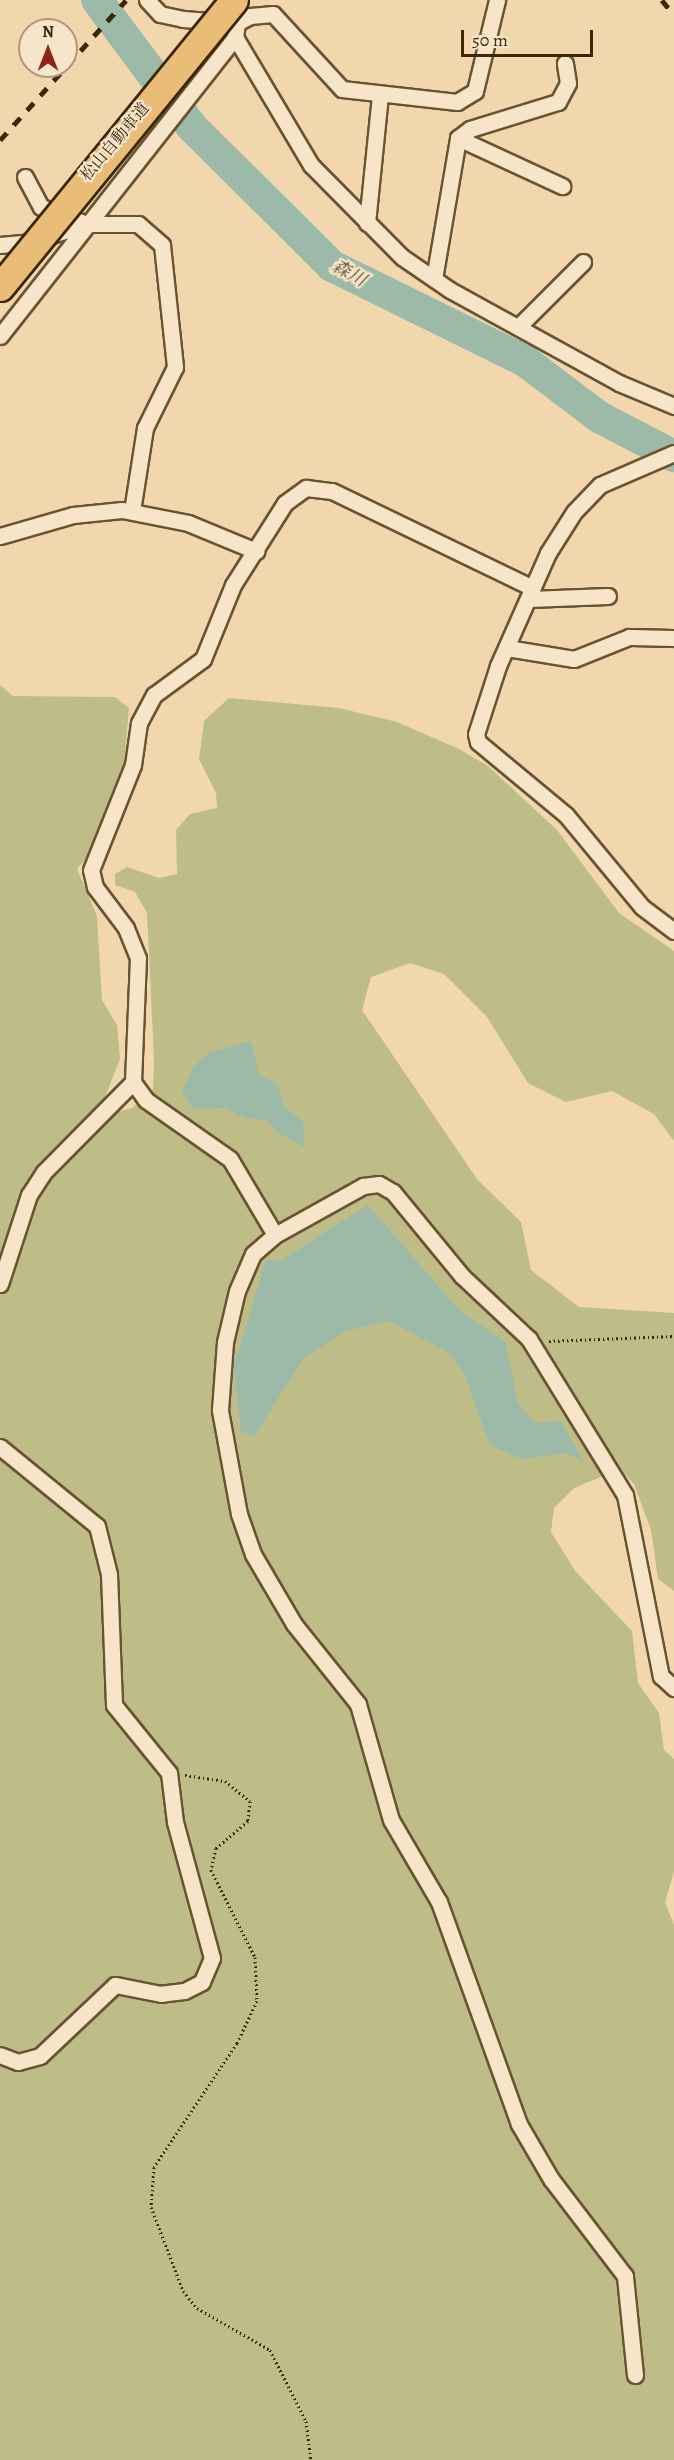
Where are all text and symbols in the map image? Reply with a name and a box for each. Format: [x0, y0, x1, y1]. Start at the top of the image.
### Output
north arrow [18, 18, 78, 78]
scale bar [464, 18, 596, 56]
text: N [42, 21, 54, 43]
text: 50 m [472, 28, 508, 52]
street label: 松山自動車道 [77, 99, 153, 185]
water label: 森川 [328, 255, 370, 291]

